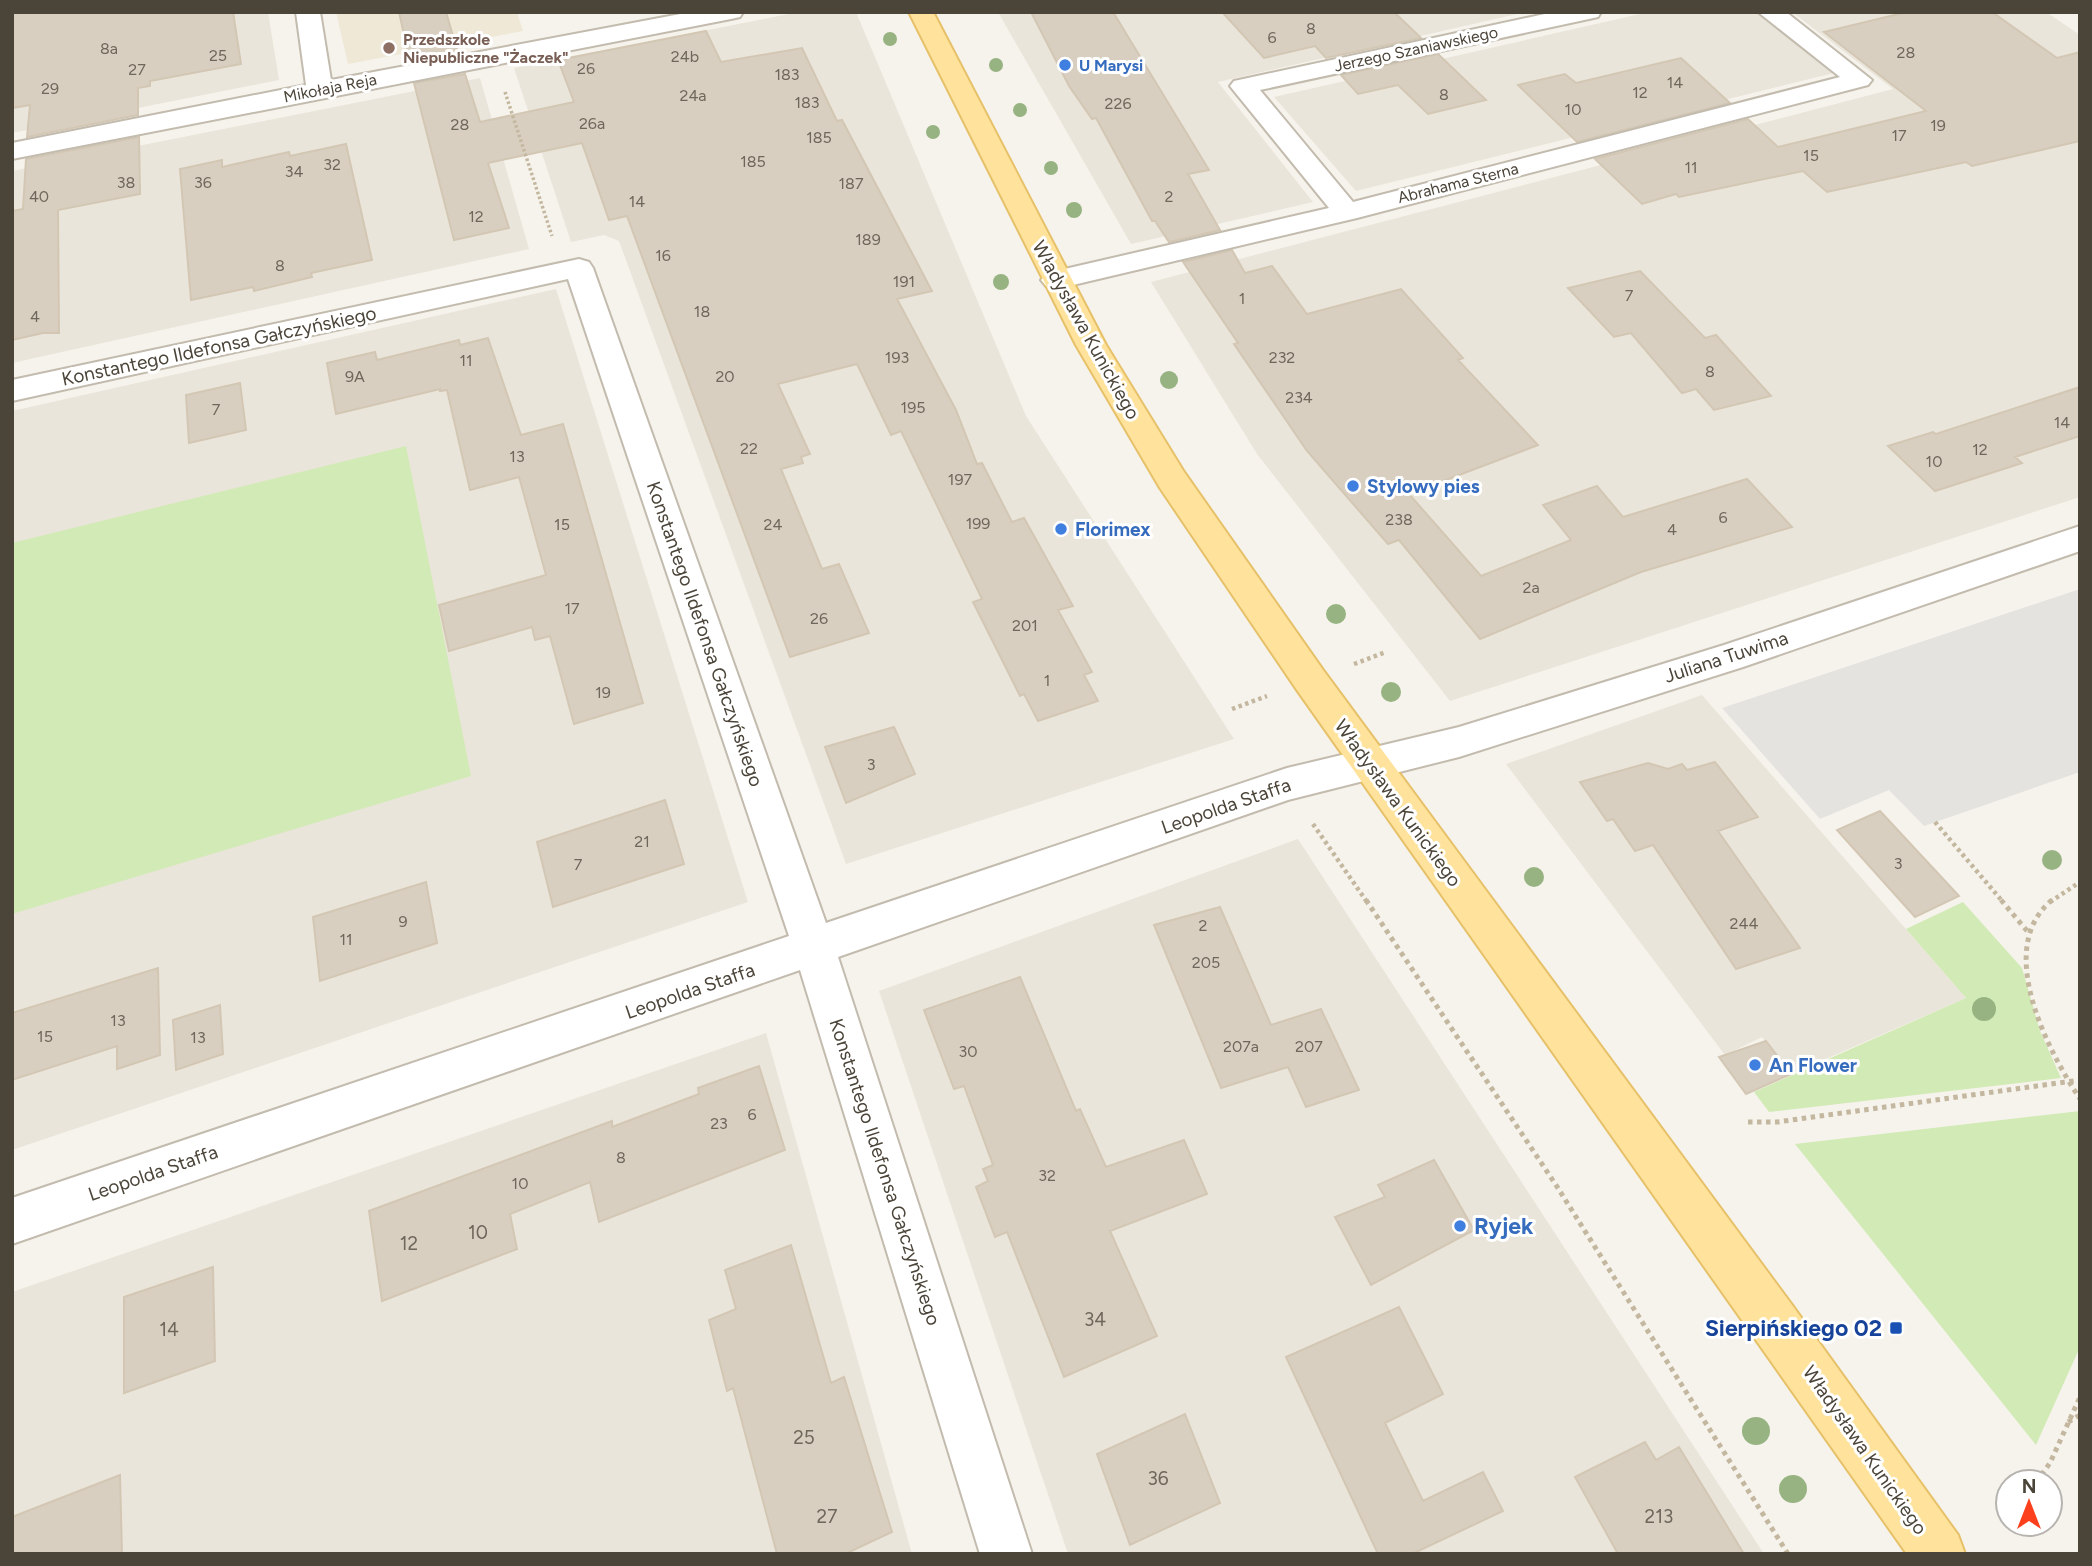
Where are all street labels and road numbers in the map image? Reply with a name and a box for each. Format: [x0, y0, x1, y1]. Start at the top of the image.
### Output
street label: Jerzego Szaniawskiego [1332, 22, 1500, 76]
street label: Mikołaja Reja [282, 70, 378, 106]
street label: Abrahama Sterna [1396, 159, 1520, 207]
street label: Władysława Kunickiego [1027, 237, 1145, 423]
street label: Konstantego Ildefonsa Gałczyńskiego [60, 301, 378, 391]
street label: Konstantego Ildefonsa Gałczyńskiego [642, 478, 768, 790]
street label: Juliana Tuwima [1661, 626, 1791, 688]
street label: Władysława Kunickiego [1330, 715, 1466, 891]
street label: Leopolda Staffa [1158, 773, 1294, 839]
street label: Leopolda Staffa [622, 958, 758, 1024]
street label: Konstantego Ildefonsa Gałczyńskiego [824, 1016, 946, 1328]
street label: Leopolda Staffa [85, 1140, 221, 1206]
street label: Władysława Kunickiego [1798, 1361, 1932, 1539]

